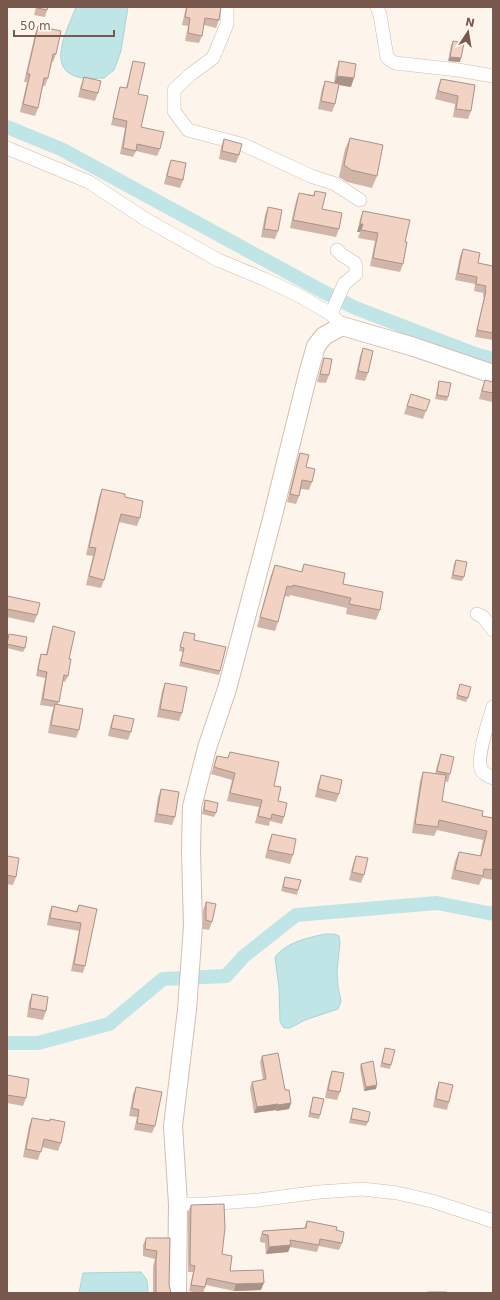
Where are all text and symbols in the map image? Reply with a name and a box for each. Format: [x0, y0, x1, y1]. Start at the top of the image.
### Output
scale bar [14, 12, 114, 38]
north arrow [448, 12, 488, 52]
text: N [464, 15, 476, 30]
text: 50 m [20, 19, 51, 33]

